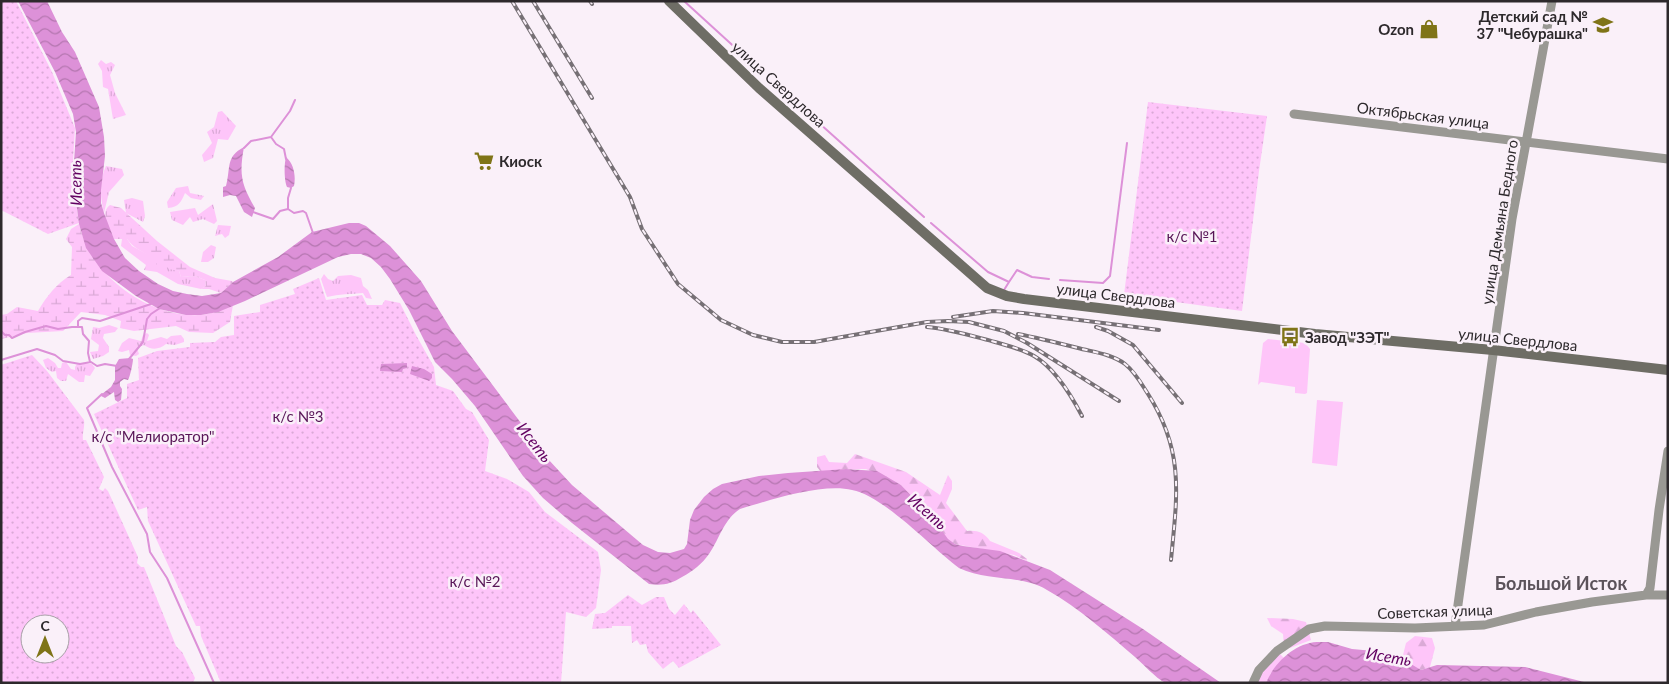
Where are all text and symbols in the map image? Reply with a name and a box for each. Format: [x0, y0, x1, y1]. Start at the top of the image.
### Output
place label: Детский сад № 37 "Чебурашка" [1477, 7, 1588, 42]
school or university icon: Детский сад № 37 "Чебурашка" [1592, 14, 1614, 36]
shop icon: Ozon [1418, 18, 1440, 40]
place label: Ozon [1378, 20, 1414, 38]
street label: улица Свердлова [728, 37, 830, 131]
street label: Октябрьская улица [1356, 98, 1490, 132]
street label: улица Демьяна Бедного [1477, 138, 1521, 306]
supermarket icon: Киоск [473, 150, 495, 172]
place label: Киоск [499, 152, 543, 170]
water label: Исеть [65, 160, 85, 206]
park label: к/с №1 [1167, 227, 1217, 245]
street label: улица Свердлова [1055, 279, 1177, 311]
street label: улица Свердлова [1458, 324, 1578, 354]
bus stop icon: Завод "ЗЭТ" [1279, 326, 1301, 348]
place label: Завод "ЗЭТ" [1305, 328, 1390, 346]
park label: к/с №3 [273, 407, 323, 425]
water label: Исеть [513, 418, 557, 466]
park label: к/с "Мелиоратор" [91, 427, 215, 445]
water label: Исеть [904, 489, 952, 533]
park label: к/с №2 [450, 572, 500, 590]
district label: Большой Исток [1495, 572, 1627, 594]
street label: Советская улица [1377, 600, 1493, 622]
north arrow [20, 614, 70, 664]
text: С [40, 617, 50, 634]
water label: Исеть [1365, 643, 1413, 669]

